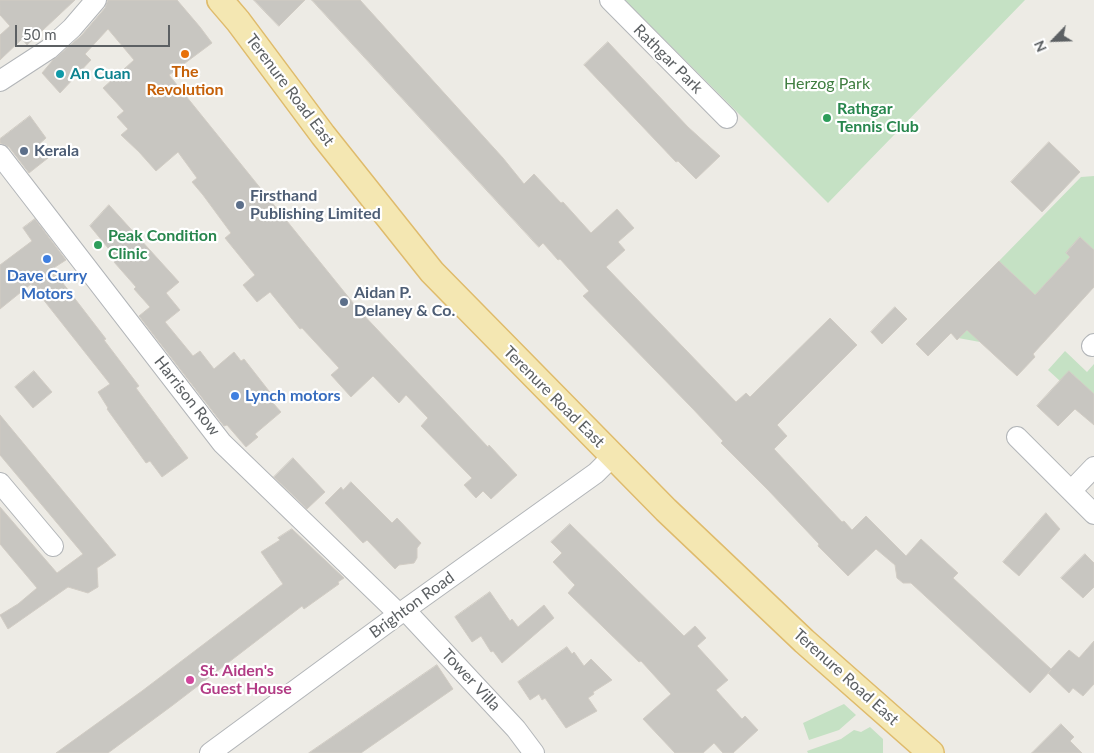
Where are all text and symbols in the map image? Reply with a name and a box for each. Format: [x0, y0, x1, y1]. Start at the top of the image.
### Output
scale bar [18, 15, 172, 47]
north arrow [1029, 15, 1079, 65]
street label: Rathgar Park [629, 20, 707, 98]
text: 50 m [23, 25, 57, 43]
street label: Terenure Road East [242, 30, 338, 150]
text: N [1030, 38, 1050, 55]
marker: The Revolution [179, 48, 191, 60]
place label: The Revolution [147, 62, 223, 100]
place label: An Cuan [70, 64, 131, 84]
marker: An Cuan [54, 68, 66, 80]
park label: Herzog Park [784, 74, 870, 94]
place label: Rathgar Tennis Club [837, 99, 919, 137]
marker: Rathgar Tennis Club [821, 112, 833, 124]
place label: Kerala [34, 141, 79, 161]
marker: Kerala [18, 145, 30, 157]
place label: Firsthand Publishing Limited [250, 186, 381, 224]
marker: Firsthand Publishing Limited [234, 199, 246, 211]
place label: Peak Condition Clinic [108, 226, 217, 264]
marker: Peak Condition Clinic [92, 239, 104, 251]
marker: Dave Curry Motors [41, 253, 53, 265]
place label: Dave Curry Motors [7, 266, 87, 304]
place label: Aidan P. Delaney & Co. [354, 283, 455, 321]
marker: Aidan P. Delaney & Co. [338, 296, 350, 308]
street label: Terenure Road East [499, 342, 609, 452]
street label: Harrison Row [150, 352, 224, 440]
place label: Lynch motors [245, 386, 340, 406]
marker: Lynch motors [229, 390, 241, 402]
street label: Brighton Road [366, 568, 458, 642]
street label: Terenure Road East [789, 625, 903, 729]
street label: Tower Villa [438, 645, 504, 715]
place label: St. Aiden's Guest House [200, 661, 292, 699]
marker: St. Aiden's Guest House [184, 674, 196, 686]

